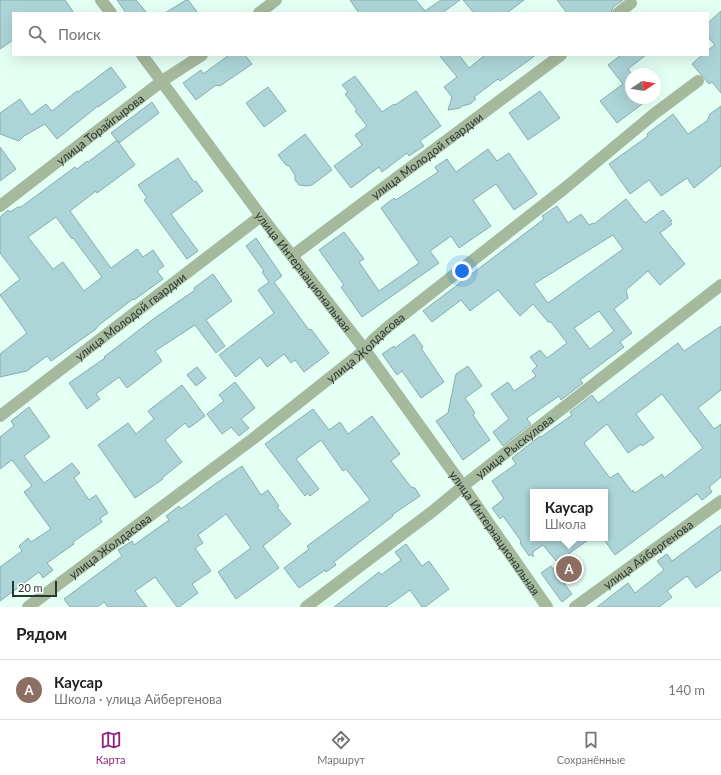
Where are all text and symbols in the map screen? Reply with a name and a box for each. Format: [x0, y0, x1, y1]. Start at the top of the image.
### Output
search box [12, 12, 709, 56]
icon: search [26, 23, 48, 45]
text: Поиск [58, 25, 101, 43]
north arrow [625, 68, 661, 104]
street label: улица Торайгырова [53, 90, 147, 168]
street label: улица Молодой гвардии [368, 109, 486, 202]
street label: улица Интернациональная [252, 208, 355, 334]
your location [452, 261, 472, 281]
street label: улица Молодой гвардии [72, 269, 189, 364]
street label: улица Жолдасова [323, 309, 408, 385]
street label: улица Рыскулова [472, 411, 556, 481]
street label: улица Интернациональная [447, 467, 544, 598]
popup [530, 489, 608, 541]
text: Каусар [545, 498, 593, 516]
street label: улица Жолдасова [65, 510, 154, 582]
text: Школа [545, 516, 586, 532]
street label: улица Айбергенова [600, 516, 696, 592]
pin: A [556, 554, 582, 584]
scale bar [12, 579, 57, 598]
text: 20 m [18, 581, 43, 594]
text: Рядом [16, 623, 67, 644]
text: Каусар [54, 673, 103, 691]
text: A [24, 682, 34, 698]
text: 140 m [668, 682, 705, 698]
text: Школа · улица Айбергенова [54, 691, 222, 707]
tab: Карта [96, 729, 126, 766]
tab: Маршрут [317, 729, 365, 766]
tab: Сохранённые [557, 729, 625, 766]

